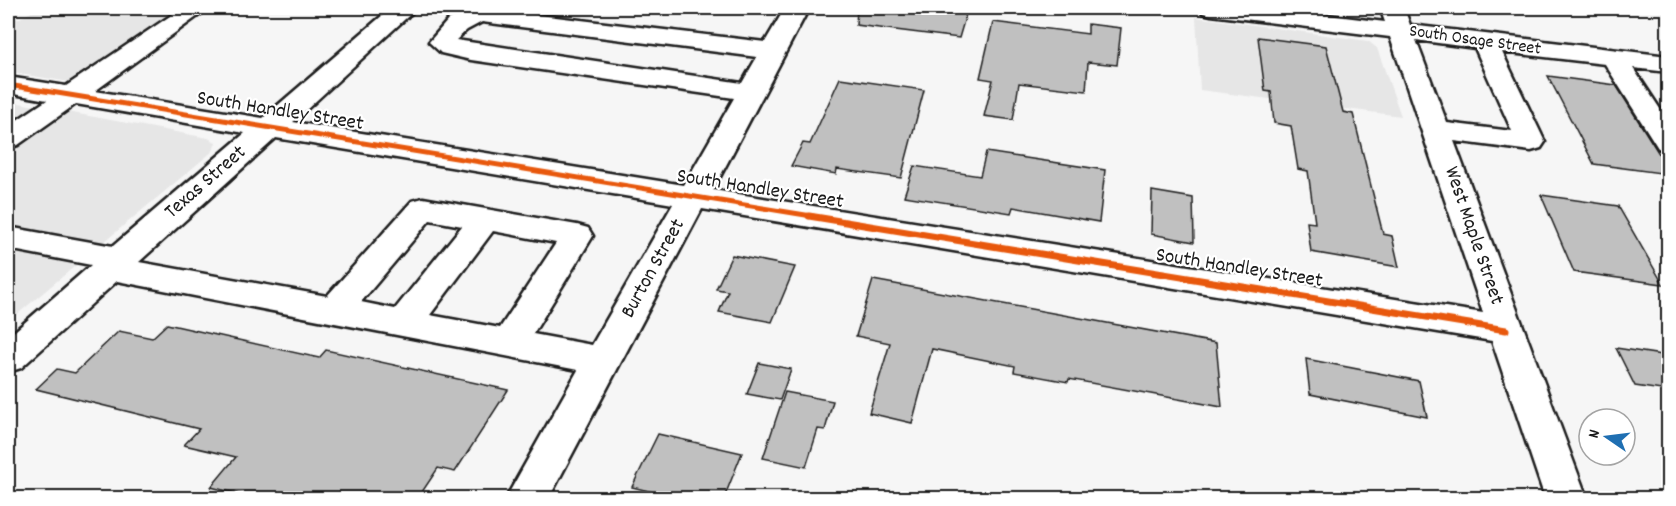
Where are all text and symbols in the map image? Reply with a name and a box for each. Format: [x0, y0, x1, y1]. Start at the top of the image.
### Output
street label: South Osage Street [1408, 19, 1543, 63]
street label: South Handley Street [194, 84, 366, 140]
street label: Texas Street [158, 139, 254, 227]
street label: South Handley Street [674, 162, 846, 218]
street label: West Maple Street [1435, 163, 1511, 309]
street label: Burton Street [614, 214, 694, 324]
street label: South Handley Street [1153, 241, 1325, 297]
north arrow [1577, 407, 1637, 467]
text: N [1583, 427, 1607, 441]

